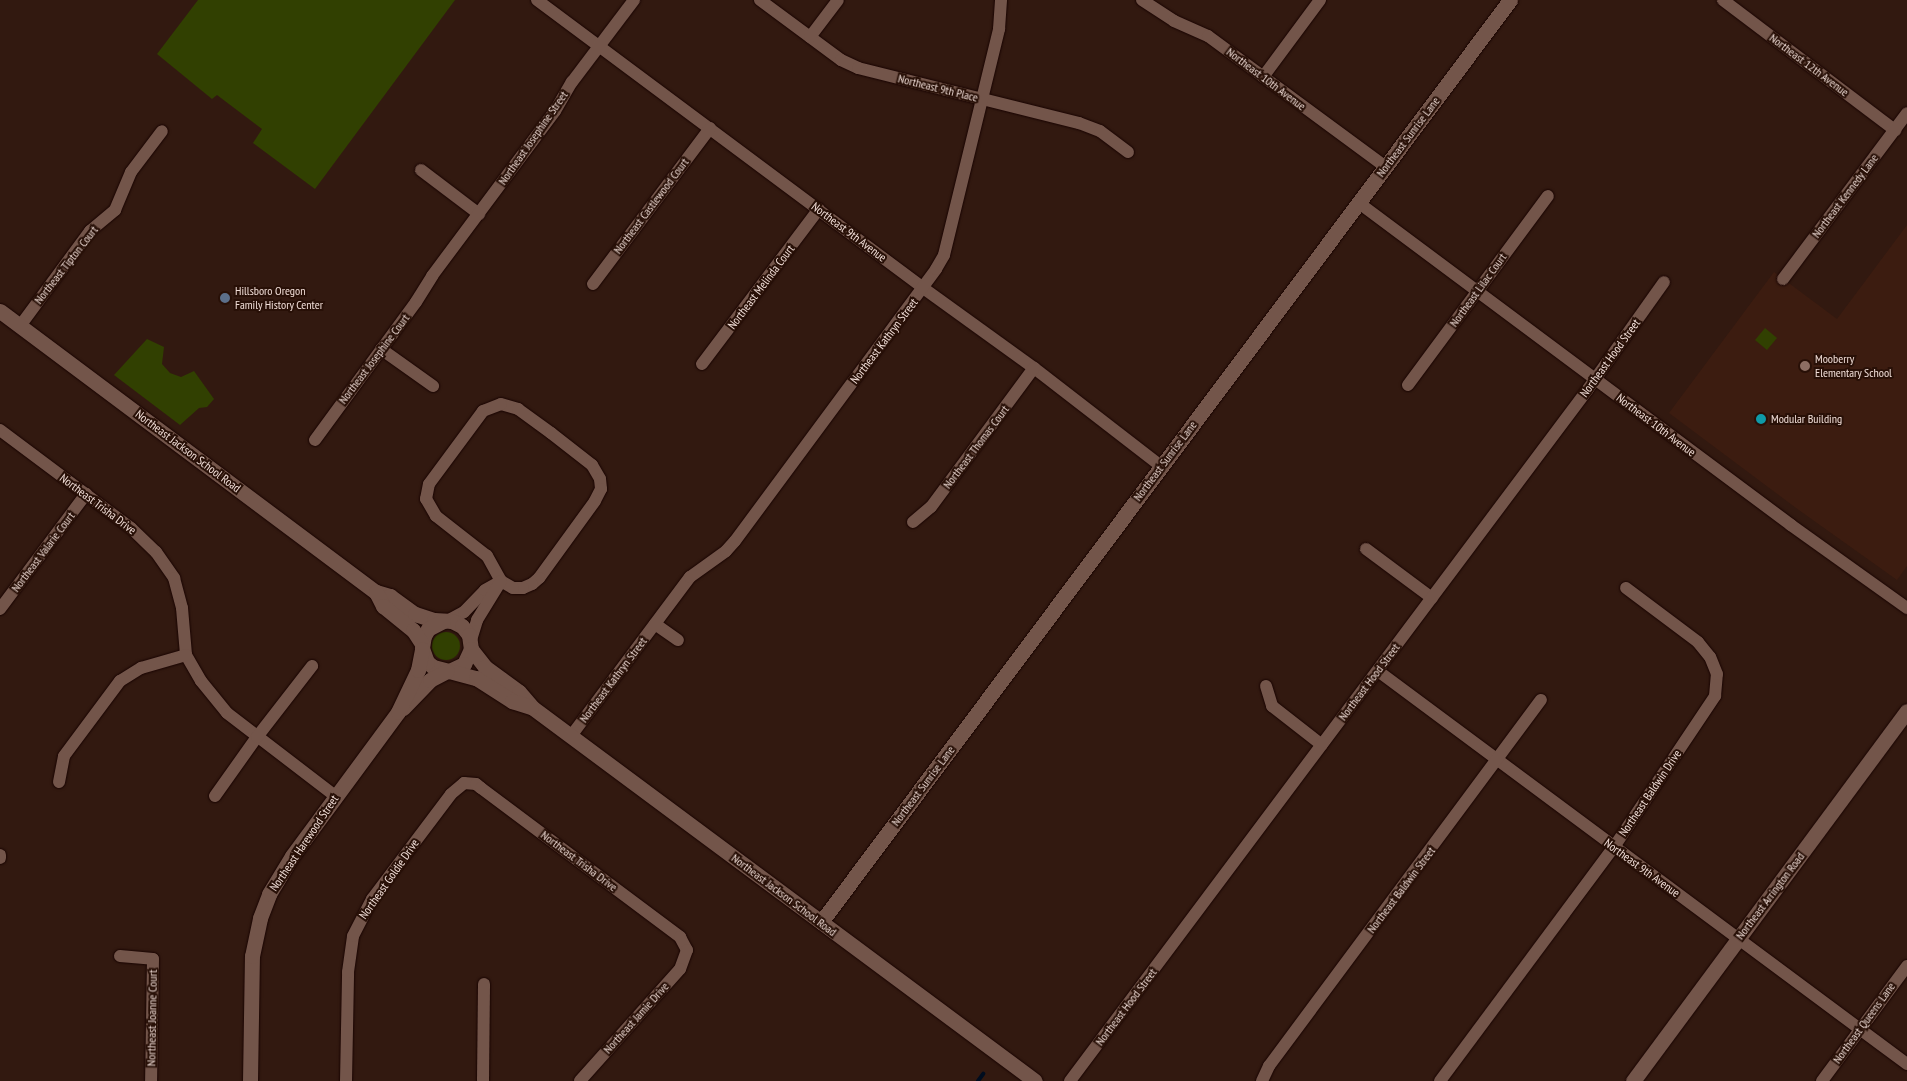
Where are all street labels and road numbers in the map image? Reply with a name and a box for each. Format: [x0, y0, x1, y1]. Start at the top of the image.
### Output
street label: Northeast 12th Avenue [1766, 30, 1852, 100]
street label: Northeast 10th Avenue [1223, 44, 1309, 114]
street label: Northeast 9th Place [896, 71, 980, 105]
street label: Northeast Josephine Street [495, 88, 571, 188]
street label: Northeast Sunrise Lane [1373, 94, 1443, 180]
street label: Northeast Kennedy Lane [1809, 151, 1881, 241]
street label: Northeast Castlewood Court [610, 155, 692, 257]
street label: Northeast 9th Avenue [809, 199, 889, 265]
street label: Northeast Tipton Court [31, 223, 101, 307]
street label: Northeast Melinda Court [725, 242, 797, 332]
street label: Northeast Lilac Court [1446, 250, 1510, 330]
street label: Northeast Kathryn Street [847, 296, 921, 386]
street label: Northeast Josephine Court [335, 311, 413, 407]
street label: Northeast Hood Street [1577, 316, 1643, 400]
street label: Northeast 10th Avenue [1613, 390, 1699, 460]
street label: Northeast Thomas Court [940, 402, 1012, 492]
street label: Northeast Jackson School Road [133, 407, 243, 495]
street label: Northeast Sunrise Lane [1130, 418, 1200, 504]
street label: Northeast Trisha Drive [57, 471, 139, 537]
street label: Northeast Valarie Court [8, 509, 78, 595]
street label: Northeast Kathryn Street [576, 635, 650, 725]
street label: Northeast Hood Street [1335, 641, 1403, 723]
street label: Northeast Sunrise Lane [888, 743, 958, 829]
street label: Northeast Baldwin Drive [1616, 747, 1684, 839]
street label: Northeast Harewood Street [267, 792, 341, 894]
street label: Northeast Trisha Drive [538, 828, 620, 894]
street label: Northeast Goldie Drive [356, 836, 422, 922]
street label: Northeast 9th Avenue [1601, 836, 1683, 900]
street label: Northeast Baldwin Street [1364, 844, 1438, 936]
street label: Northeast Arrington Road [1733, 850, 1807, 942]
street label: Northeast Jackson School Road [729, 851, 839, 939]
street label: Northeast Hood Street [1092, 966, 1160, 1048]
street label: Northeast Joanne Court [144, 969, 160, 1067]
street label: Northeast Jamie Drive [600, 979, 672, 1057]
street label: Northeast Queens Lane [1830, 980, 1898, 1066]

